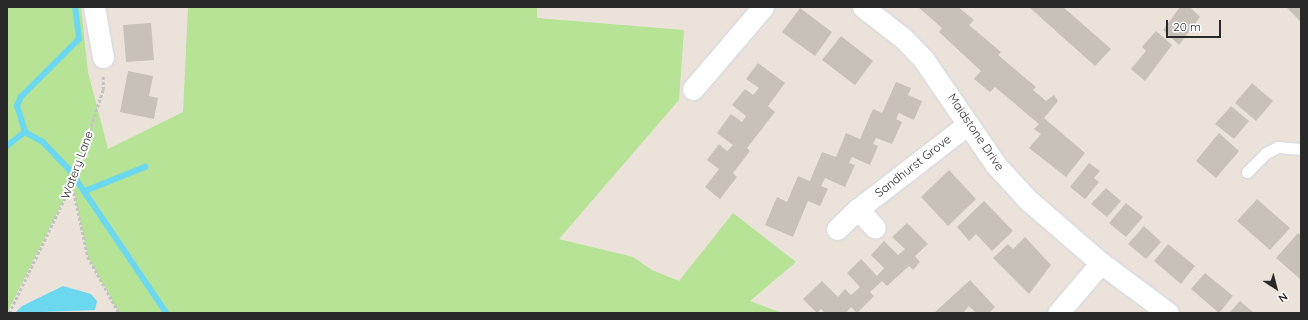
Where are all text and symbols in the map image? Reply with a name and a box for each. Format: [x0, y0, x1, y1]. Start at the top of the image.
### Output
scale bar [1168, 12, 1223, 38]
text: 20 m [1173, 19, 1201, 34]
street label: Maidstone Drive [945, 91, 1007, 173]
street label: Watery Lane [58, 129, 96, 201]
street label: Sandhurst Grove [872, 132, 954, 200]
north arrow [1256, 268, 1296, 308]
text: N [1276, 290, 1290, 306]

